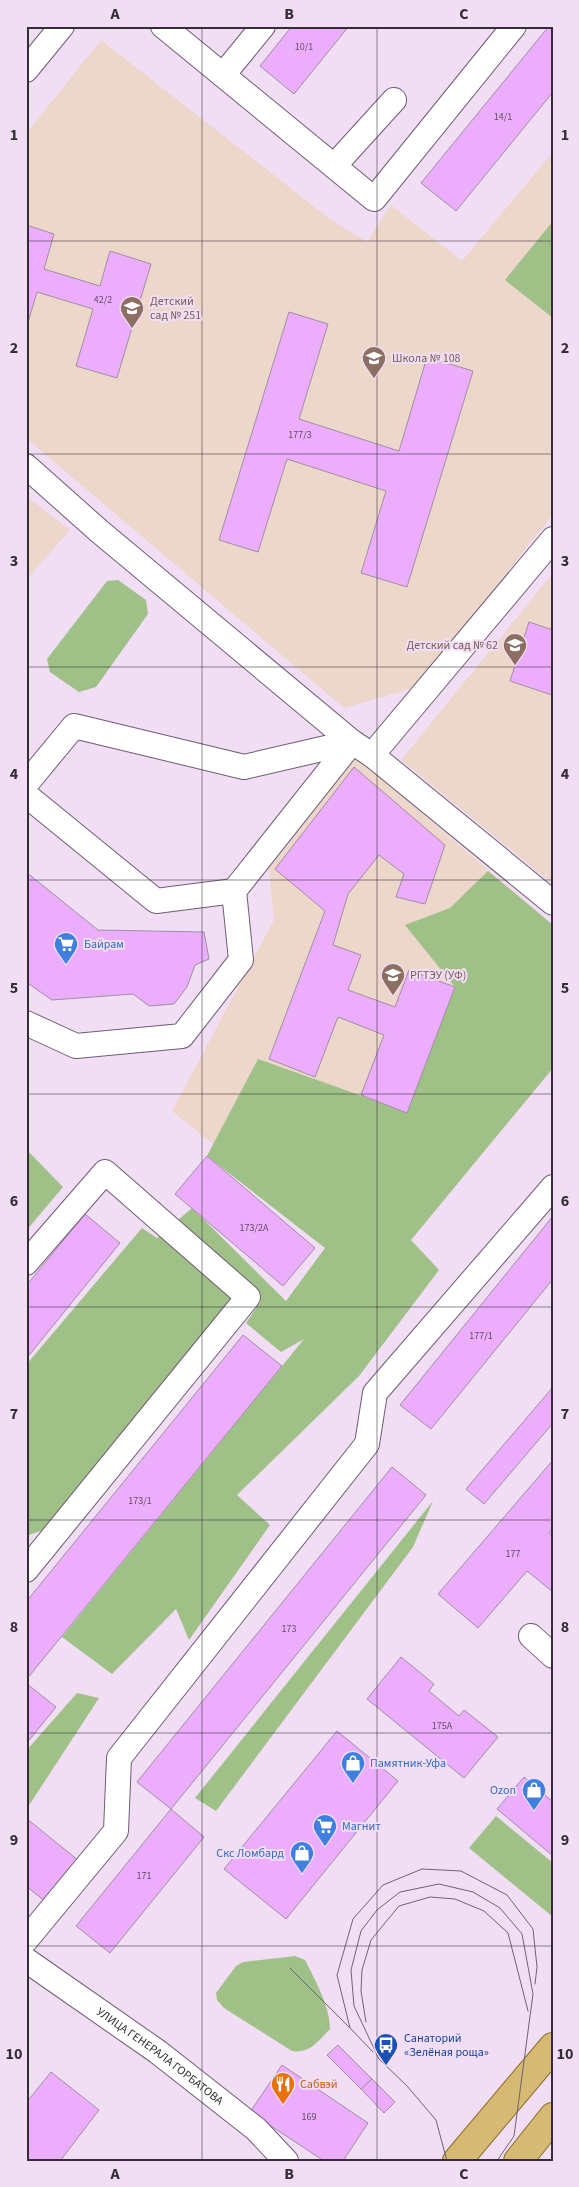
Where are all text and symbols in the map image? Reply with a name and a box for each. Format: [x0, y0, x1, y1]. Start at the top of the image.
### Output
text: A [109, 3, 120, 25]
text: B [284, 3, 294, 25]
text: C [459, 3, 469, 25]
house number: 10/1 [295, 40, 313, 54]
house number: 14/1 [494, 110, 512, 124]
text: 1 [10, 124, 18, 146]
text: 1 [561, 124, 569, 146]
house number: 42/2 [94, 293, 112, 307]
place label: Детский сад № 251 [150, 293, 201, 324]
school or university icon: Детский сад № 251 [119, 295, 145, 329]
text: 2 [10, 337, 18, 359]
text: 2 [561, 337, 569, 359]
school or university icon: Школа № 108 [361, 345, 387, 379]
place label: Школа № 108 [392, 350, 461, 367]
house number: 177/3 [288, 428, 312, 442]
text: 3 [10, 550, 18, 572]
text: 3 [561, 550, 569, 572]
school or university icon: Детский сад № 62 [502, 632, 528, 666]
place label: Детский сад № 62 [406, 637, 498, 654]
text: 4 [10, 763, 19, 785]
text: 4 [561, 763, 570, 785]
supermarket icon: Байрам [53, 931, 79, 965]
place label: Байрам [84, 936, 124, 953]
school or university icon: РГТЭУ (УФ) [380, 962, 406, 996]
place label: РГТЭУ (УФ) [410, 967, 466, 984]
text: 5 [10, 977, 18, 999]
text: 5 [561, 977, 569, 999]
text: 6 [10, 1190, 18, 1212]
text: 6 [561, 1190, 569, 1212]
house number: 173/2А [240, 1221, 269, 1235]
house number: 177/1 [469, 1329, 493, 1343]
text: 7 [10, 1403, 18, 1425]
text: 7 [561, 1403, 569, 1425]
house number: 173/1 [128, 1494, 152, 1508]
house number: 177 [506, 1547, 520, 1561]
text: 8 [10, 1616, 18, 1638]
text: 8 [561, 1616, 569, 1638]
house number: 173 [282, 1622, 296, 1636]
house number: 175А [432, 1719, 453, 1733]
shop icon: Памятник-Уфа [340, 1750, 366, 1784]
place label: Памятник-Уфа [370, 1755, 446, 1772]
shop icon: Ozon [521, 1777, 547, 1811]
place label: Ozon [490, 1782, 516, 1799]
supermarket icon: Магнит [312, 1813, 338, 1847]
place label: Магнит [342, 1818, 381, 1835]
text: 9 [10, 1829, 18, 1851]
text: 9 [561, 1829, 569, 1851]
shop icon: Скс Ломбард [289, 1840, 315, 1874]
place label: Скс Ломбард [216, 1845, 285, 1862]
house number: 171 [137, 1869, 151, 1883]
street label: УЛИЦА ГЕНЕРАЛА ГОРБАТОВА [93, 2003, 227, 2109]
place label: Санаторий «Зелёная роща» [404, 2030, 489, 2061]
bus stop icon: Санаторий «Зелёная роща» [373, 2032, 399, 2066]
text: 10 [6, 2043, 22, 2065]
text: 10 [557, 2043, 573, 2065]
restaurant icon: Сабвэй [270, 2071, 296, 2105]
place label: Сабвэй [300, 2076, 338, 2093]
house number: 169 [302, 2110, 316, 2124]
text: A [109, 2163, 120, 2185]
text: B [284, 2163, 294, 2185]
text: C [459, 2163, 469, 2185]

